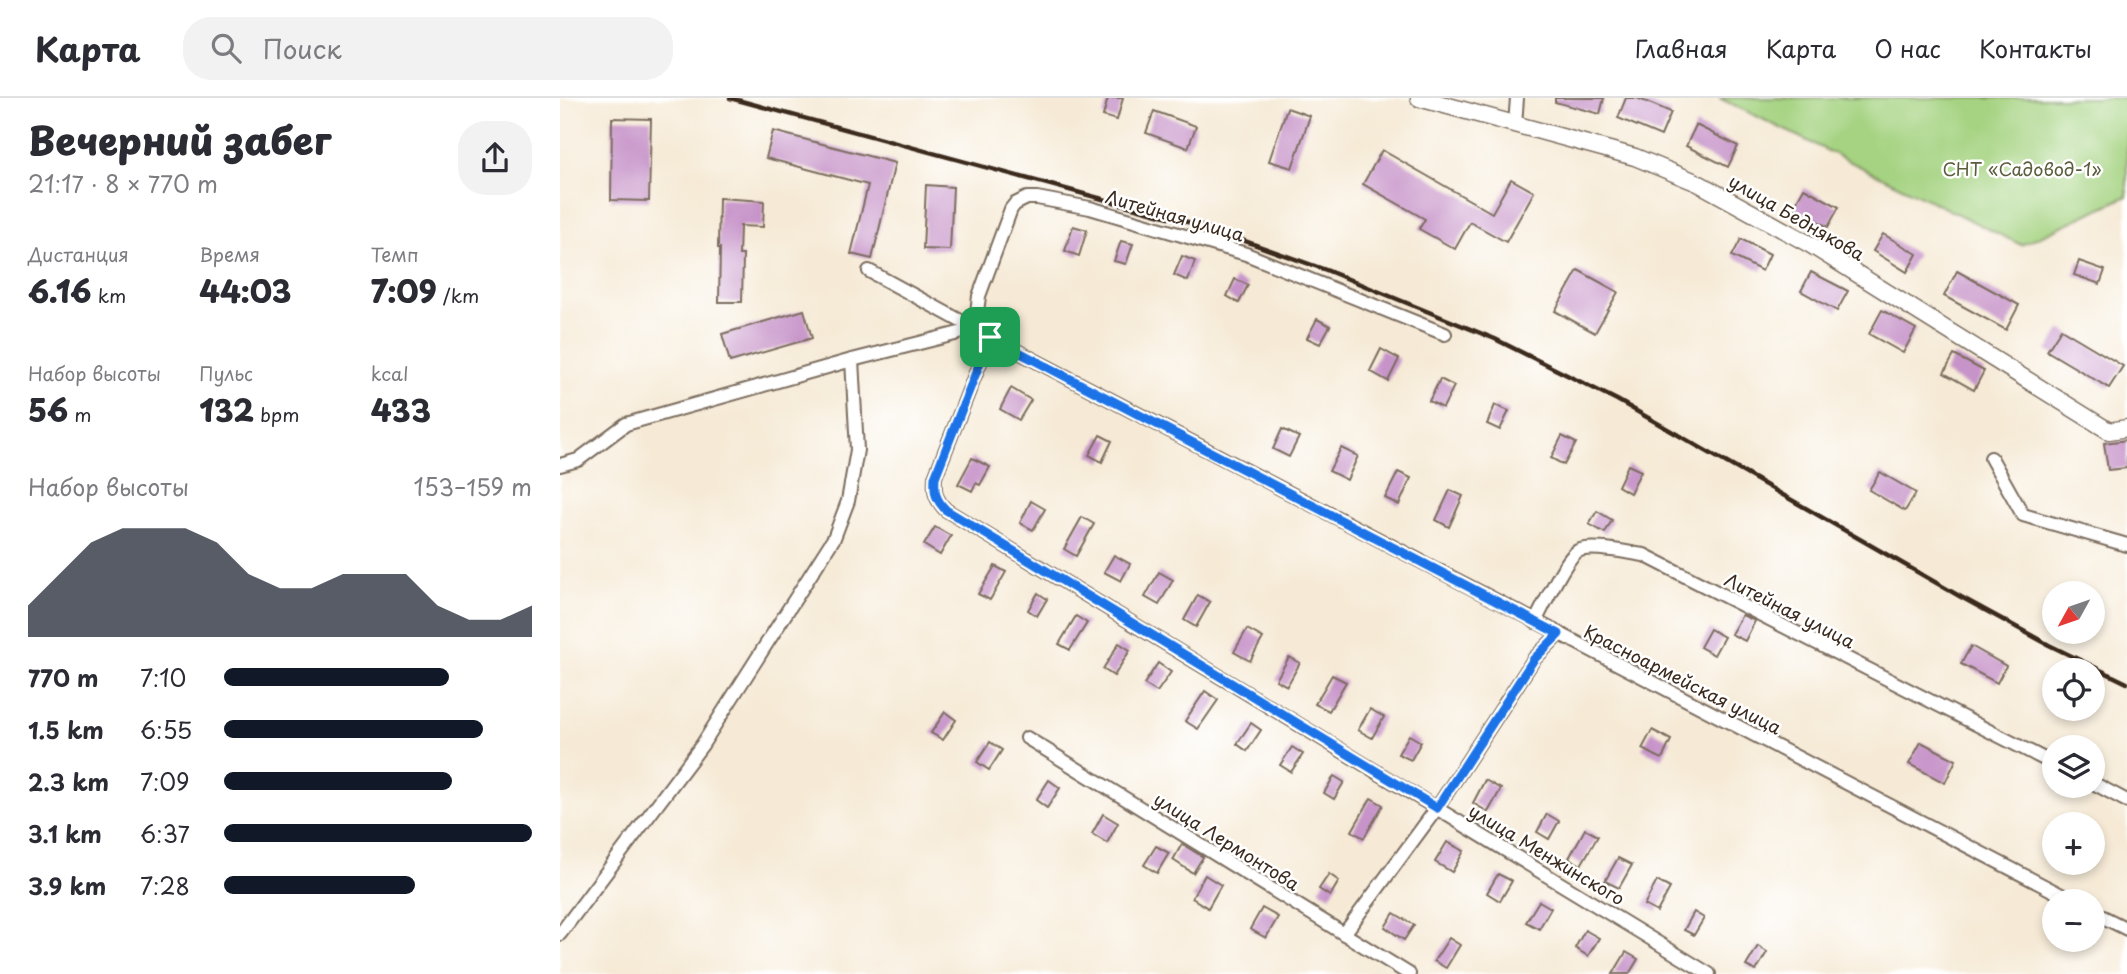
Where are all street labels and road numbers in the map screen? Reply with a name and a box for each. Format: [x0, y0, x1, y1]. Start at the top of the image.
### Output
street label: улица Беднякова [1724, 167, 1871, 267]
street label: Литейная улица [1103, 182, 1248, 248]
street label: Литейная улица [1720, 566, 1860, 655]
street label: Красноармейская улица [1580, 617, 1787, 741]
street label: улица Лермонтова [1149, 785, 1306, 897]
street label: улица Менжинского [1464, 797, 1630, 911]

